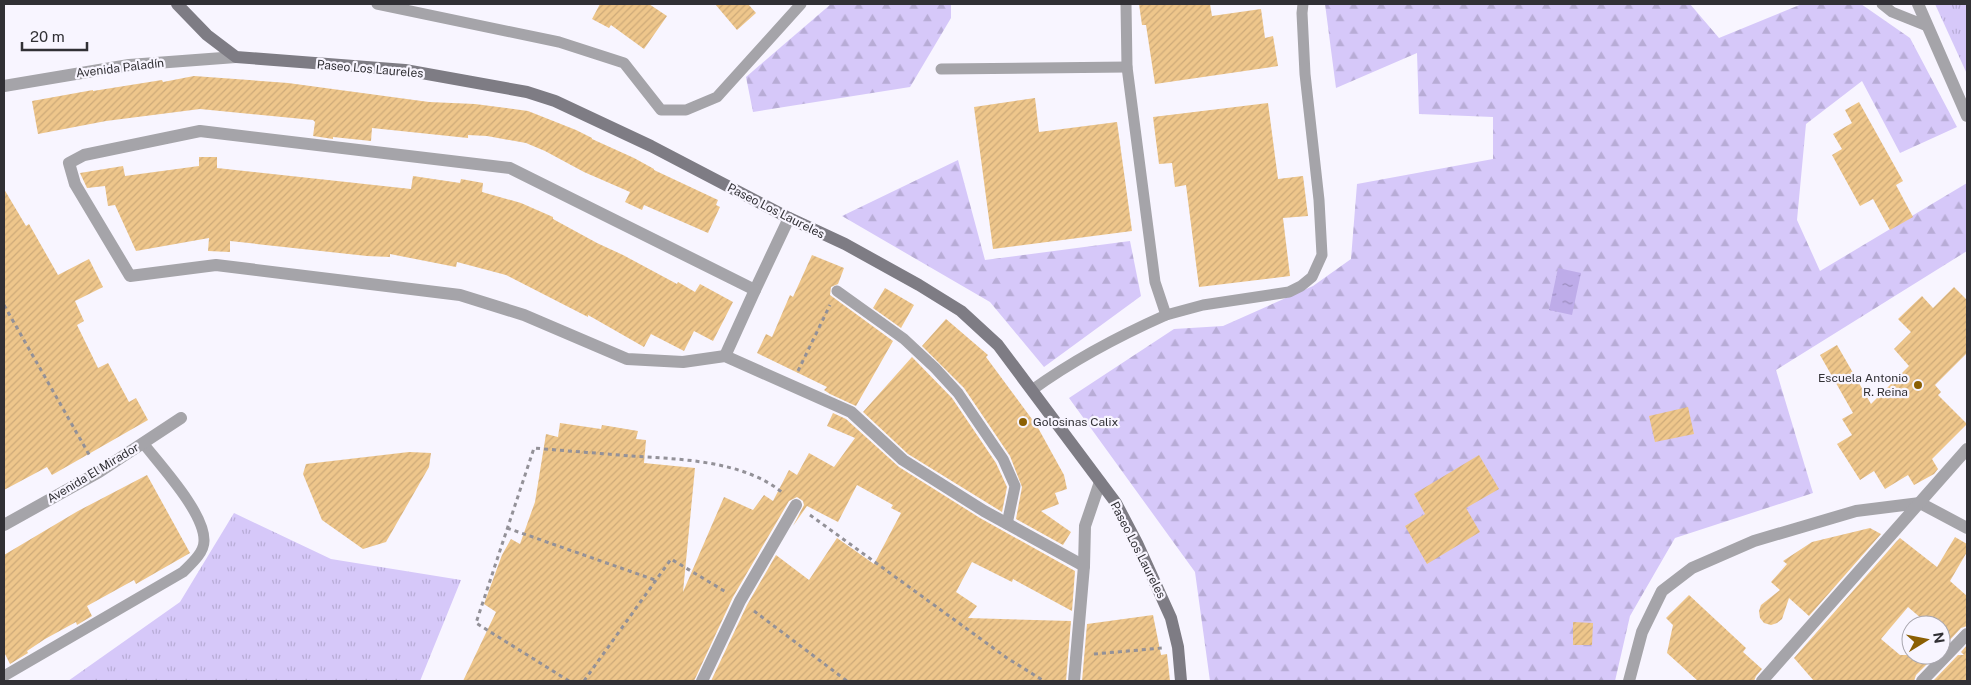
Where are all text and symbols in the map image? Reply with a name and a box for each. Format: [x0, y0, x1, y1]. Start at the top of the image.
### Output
scale bar [22, 20, 88, 52]
text: 20 m [30, 28, 65, 45]
street label: Avenida Paladín [75, 56, 165, 80]
street label: Paseo Los Laureles [316, 57, 424, 81]
street label: Paseo Los Laureles [725, 180, 827, 242]
place label: Escuela Antonio R. Reina [1818, 371, 1908, 399]
marker: Escuela Antonio R. Reina [1912, 379, 1924, 391]
place label: Golosinas Calix [1033, 415, 1119, 429]
marker: Golosinas Calix [1017, 416, 1029, 428]
street label: Avenida El Mirador [45, 440, 142, 506]
street label: Paseo Los Laureles [1107, 499, 1169, 601]
north arrow [1901, 615, 1951, 665]
text: N [1930, 631, 1948, 645]

